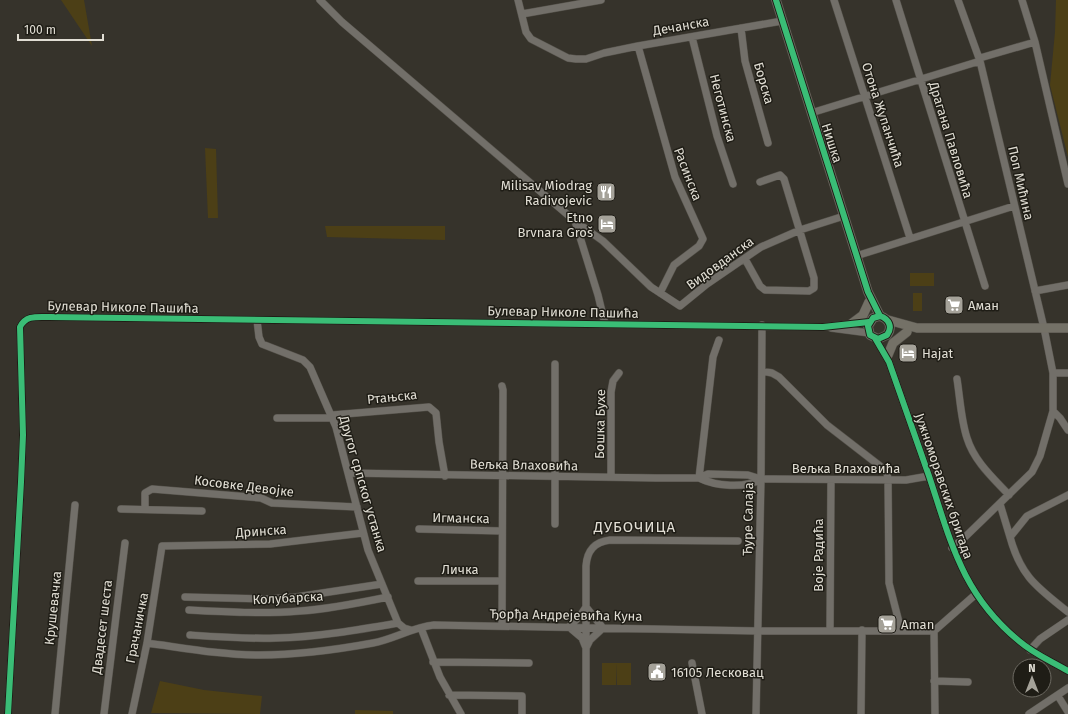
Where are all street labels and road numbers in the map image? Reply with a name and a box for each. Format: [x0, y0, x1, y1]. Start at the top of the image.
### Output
street label: Дечанска [651, 14, 710, 38]
street label: Борска [751, 60, 777, 106]
street label: Отона Жупанчића [859, 61, 907, 169]
street label: Неготинска [707, 72, 739, 144]
street label: Драгана Павловића [926, 79, 976, 200]
street label: Нишка [819, 121, 845, 165]
street label: Поп Мићина [1005, 144, 1037, 222]
street label: Расинска [671, 145, 705, 203]
street label: Видовданска [683, 234, 757, 292]
street label: Булевар Николе Пашића [47, 298, 199, 316]
street label: Булевар Николе Пашића [487, 303, 639, 321]
street label: Ртањска [366, 387, 418, 407]
street label: Бошка Бухе [592, 389, 608, 459]
street label: Јужноморавских бригада [912, 411, 976, 561]
street label: Другог српског устанка [336, 413, 390, 554]
street label: Вељка Влаховића [470, 457, 578, 473]
street label: Вељка Влаховића [792, 461, 900, 476]
street label: Косовке Девојке [193, 472, 295, 500]
street label: Ђуре Салаја [740, 482, 756, 556]
street label: Игманска [432, 510, 490, 526]
street label: Воје Радића [811, 518, 826, 592]
street label: Дринска [234, 522, 287, 540]
street label: Личка [441, 562, 479, 577]
street label: Крушевачка [42, 570, 64, 646]
street label: Двадесет шеста [89, 579, 115, 676]
street label: Колубарска [252, 589, 324, 607]
street label: Грачаничка [123, 591, 151, 665]
street label: Ђорђа Андрејевића Куна [489, 606, 643, 624]

